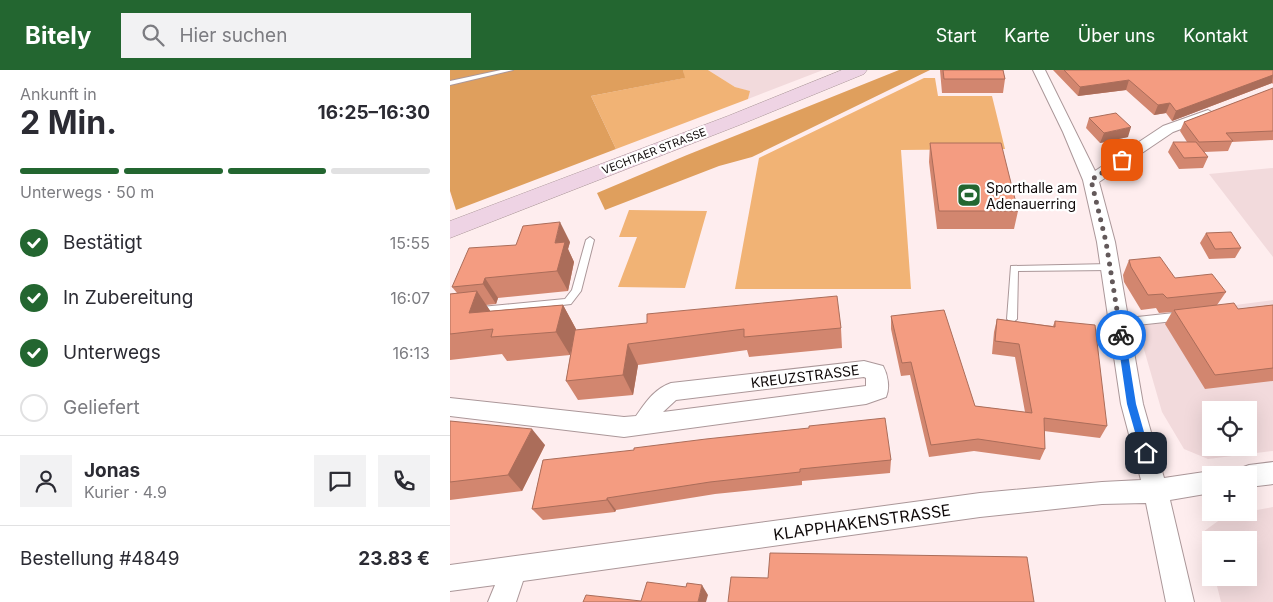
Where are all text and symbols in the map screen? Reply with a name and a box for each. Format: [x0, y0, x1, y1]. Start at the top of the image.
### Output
search box [121, 13, 471, 58]
text: Bitely [25, 21, 91, 50]
icon: search [139, 21, 167, 49]
text: Hier suchen [179, 24, 287, 47]
text: Start [936, 25, 976, 46]
text: Karte [1004, 25, 1050, 46]
text: Über uns [1078, 25, 1155, 46]
text: Kontakt [1183, 25, 1248, 46]
text: Ankunft in [20, 84, 97, 104]
text: 16:25–16:30 [318, 101, 430, 124]
text: 2 Min. [20, 103, 117, 142]
street label: VECHTAER STRASSE [600, 125, 708, 177]
pin [1101, 139, 1143, 181]
icon: bag [1108, 146, 1136, 174]
place label: Sporthalle am Adenauerring [986, 179, 1077, 212]
text: Unterwegs · 50 m [20, 182, 154, 202]
sports icon: Sporthalle am Adenauerring [956, 182, 982, 208]
icon: check [20, 229, 48, 257]
text: Bestätigt [63, 231, 142, 254]
text: 15:55 [390, 233, 430, 253]
icon: check [20, 284, 48, 312]
text: In Zubereitung [63, 286, 193, 309]
text: 16:07 [390, 288, 430, 308]
courier [1096, 310, 1146, 360]
icon: bike [1107, 321, 1135, 349]
icon: check [20, 339, 48, 367]
text: Unterwegs [63, 341, 161, 364]
text: 16:13 [393, 343, 430, 363]
street label: KREUZSTRASSE [750, 361, 860, 391]
text: Geliefert [63, 396, 140, 419]
map controls [1202, 401, 1257, 586]
button: locate [1202, 401, 1257, 456]
pin [1125, 432, 1167, 474]
icon: home [1132, 439, 1160, 467]
button: person [20, 455, 72, 507]
button: chat [314, 455, 366, 507]
button: phone [378, 455, 430, 507]
text: Jonas [84, 459, 140, 482]
button: + [1202, 466, 1257, 521]
text: Kurier · 4.9 [84, 482, 167, 502]
street label: KLAPPHAKENSTRASSE [772, 500, 952, 544]
button: − [1202, 531, 1257, 586]
text: Bestellung #4849 [20, 547, 179, 570]
text: 23.83 € [358, 547, 430, 570]

